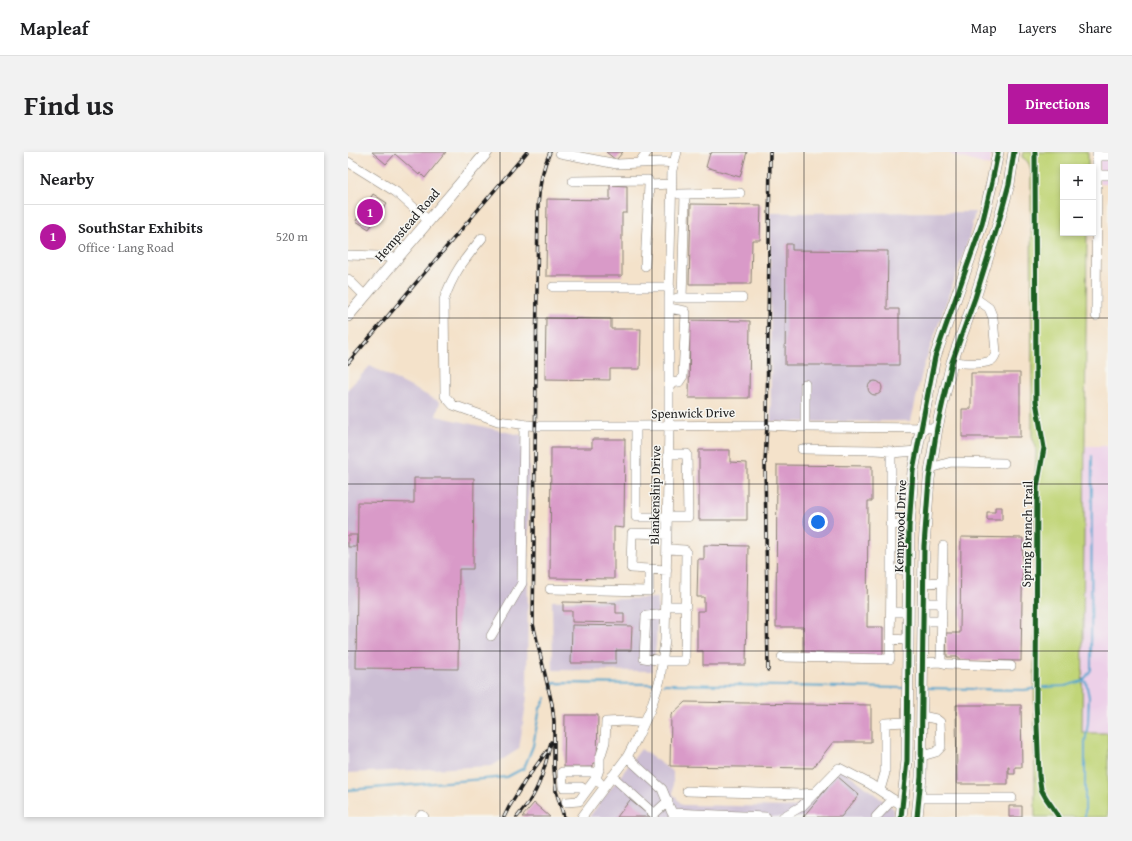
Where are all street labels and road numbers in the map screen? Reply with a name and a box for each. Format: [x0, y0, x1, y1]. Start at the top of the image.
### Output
street label: Hempstead Road [370, 184, 444, 266]
street label: Spenwick Drive [651, 403, 735, 423]
street label: Blankenship Drive [645, 445, 665, 545]
street label: Kempwood Drive [889, 479, 911, 573]
street label: Spring Branch Trail [1017, 480, 1037, 588]

